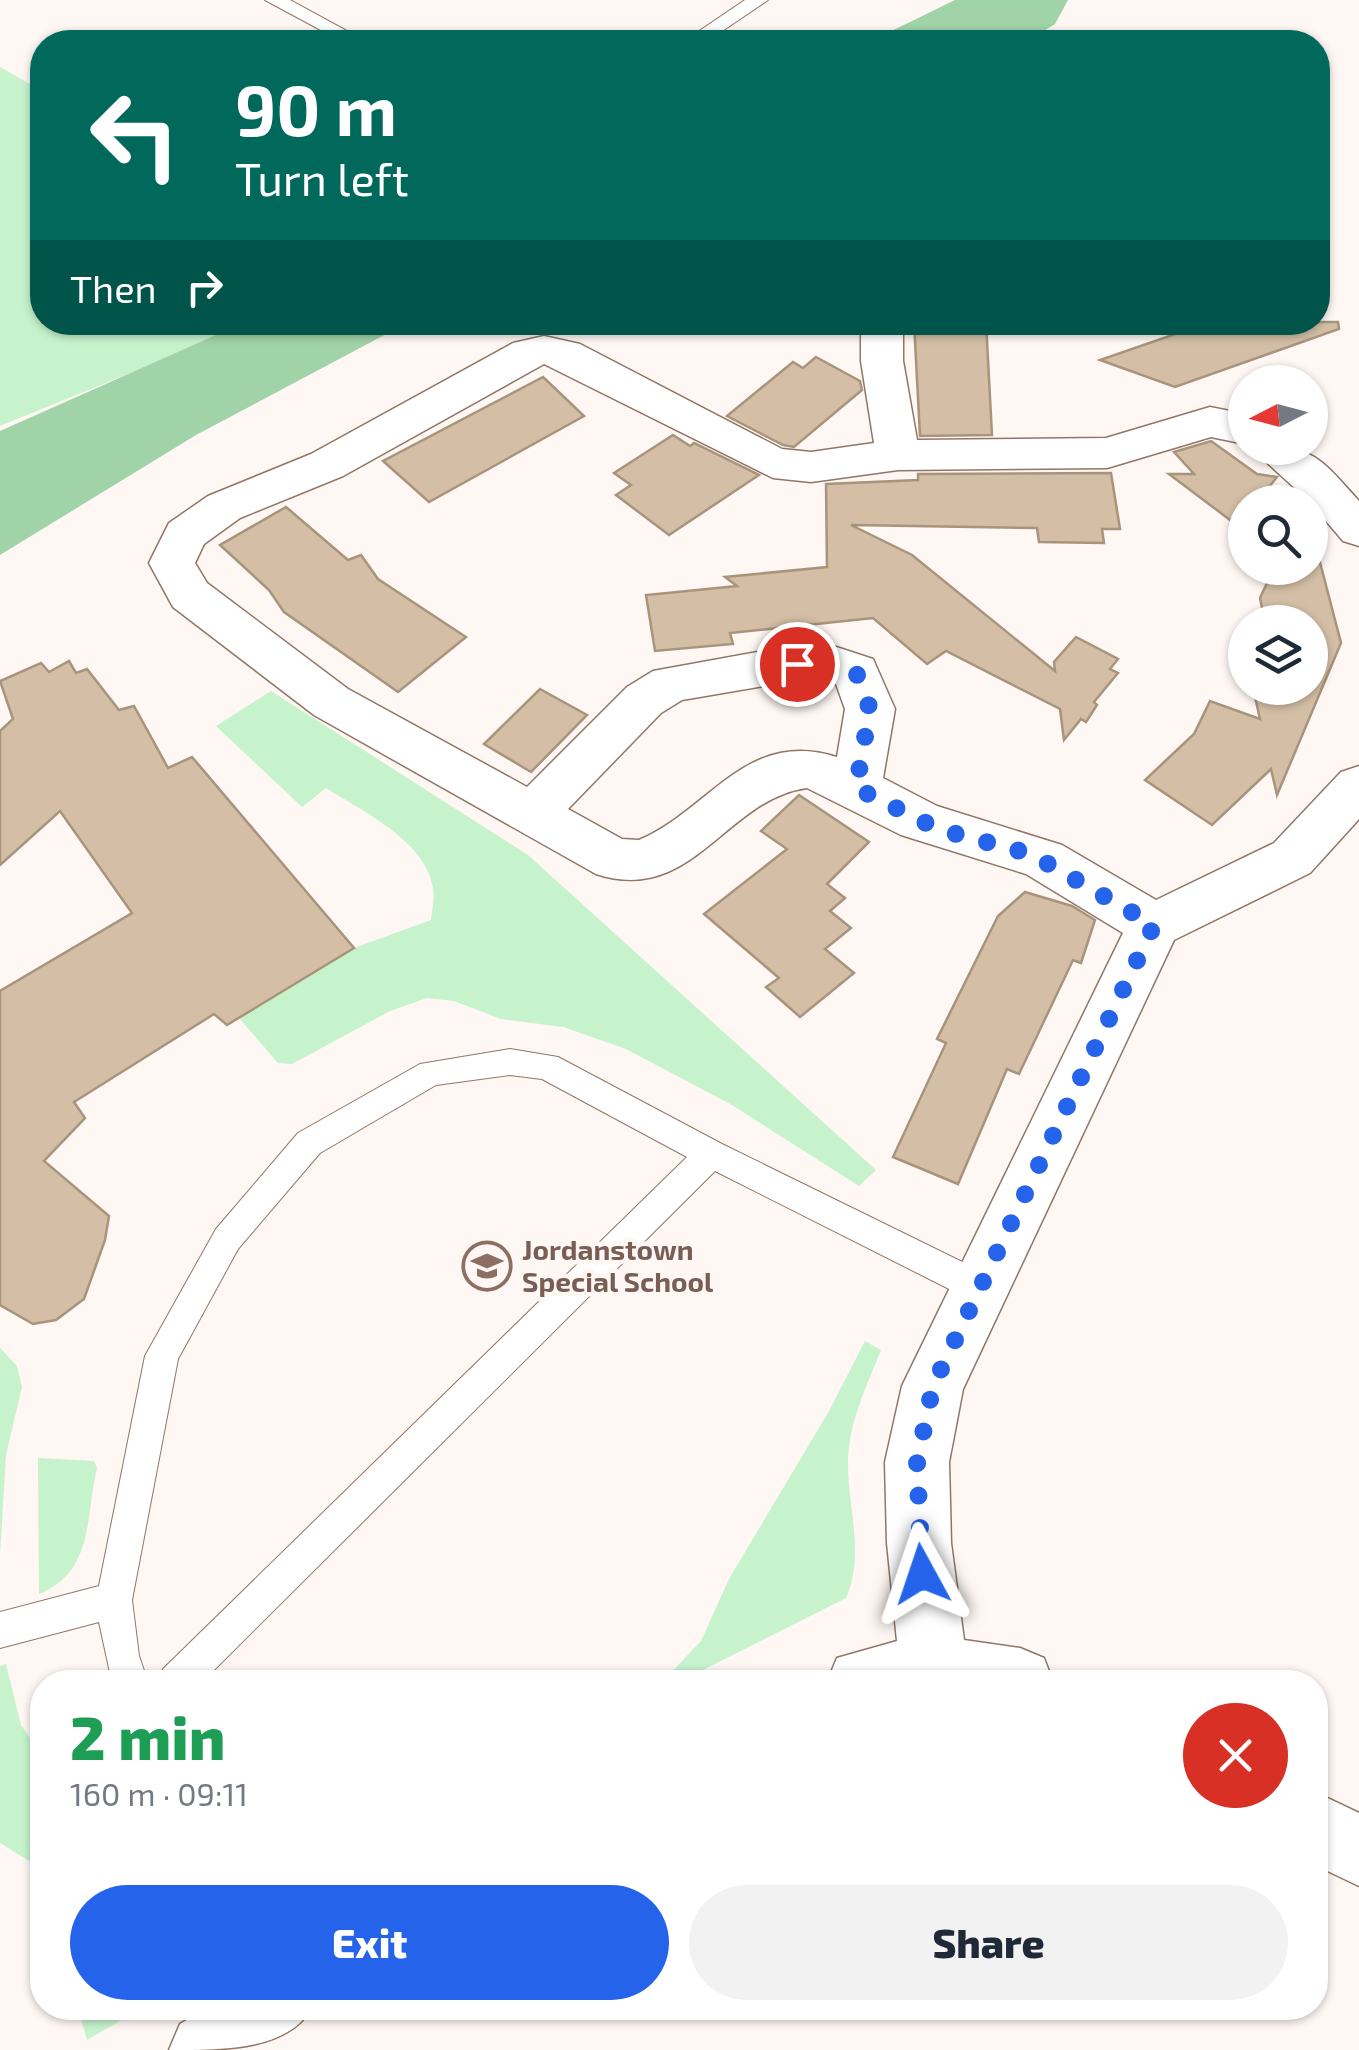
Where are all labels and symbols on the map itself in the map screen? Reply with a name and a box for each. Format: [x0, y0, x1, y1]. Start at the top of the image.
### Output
north arrow [1228, 365, 1328, 465]
pin [755, 622, 840, 707]
place label: Jordanstown Special School [522, 1232, 714, 1298]
school or university icon: Jordanstown Special School [461, 1240, 513, 1292]
position arrow [870, 1522, 974, 1626]

